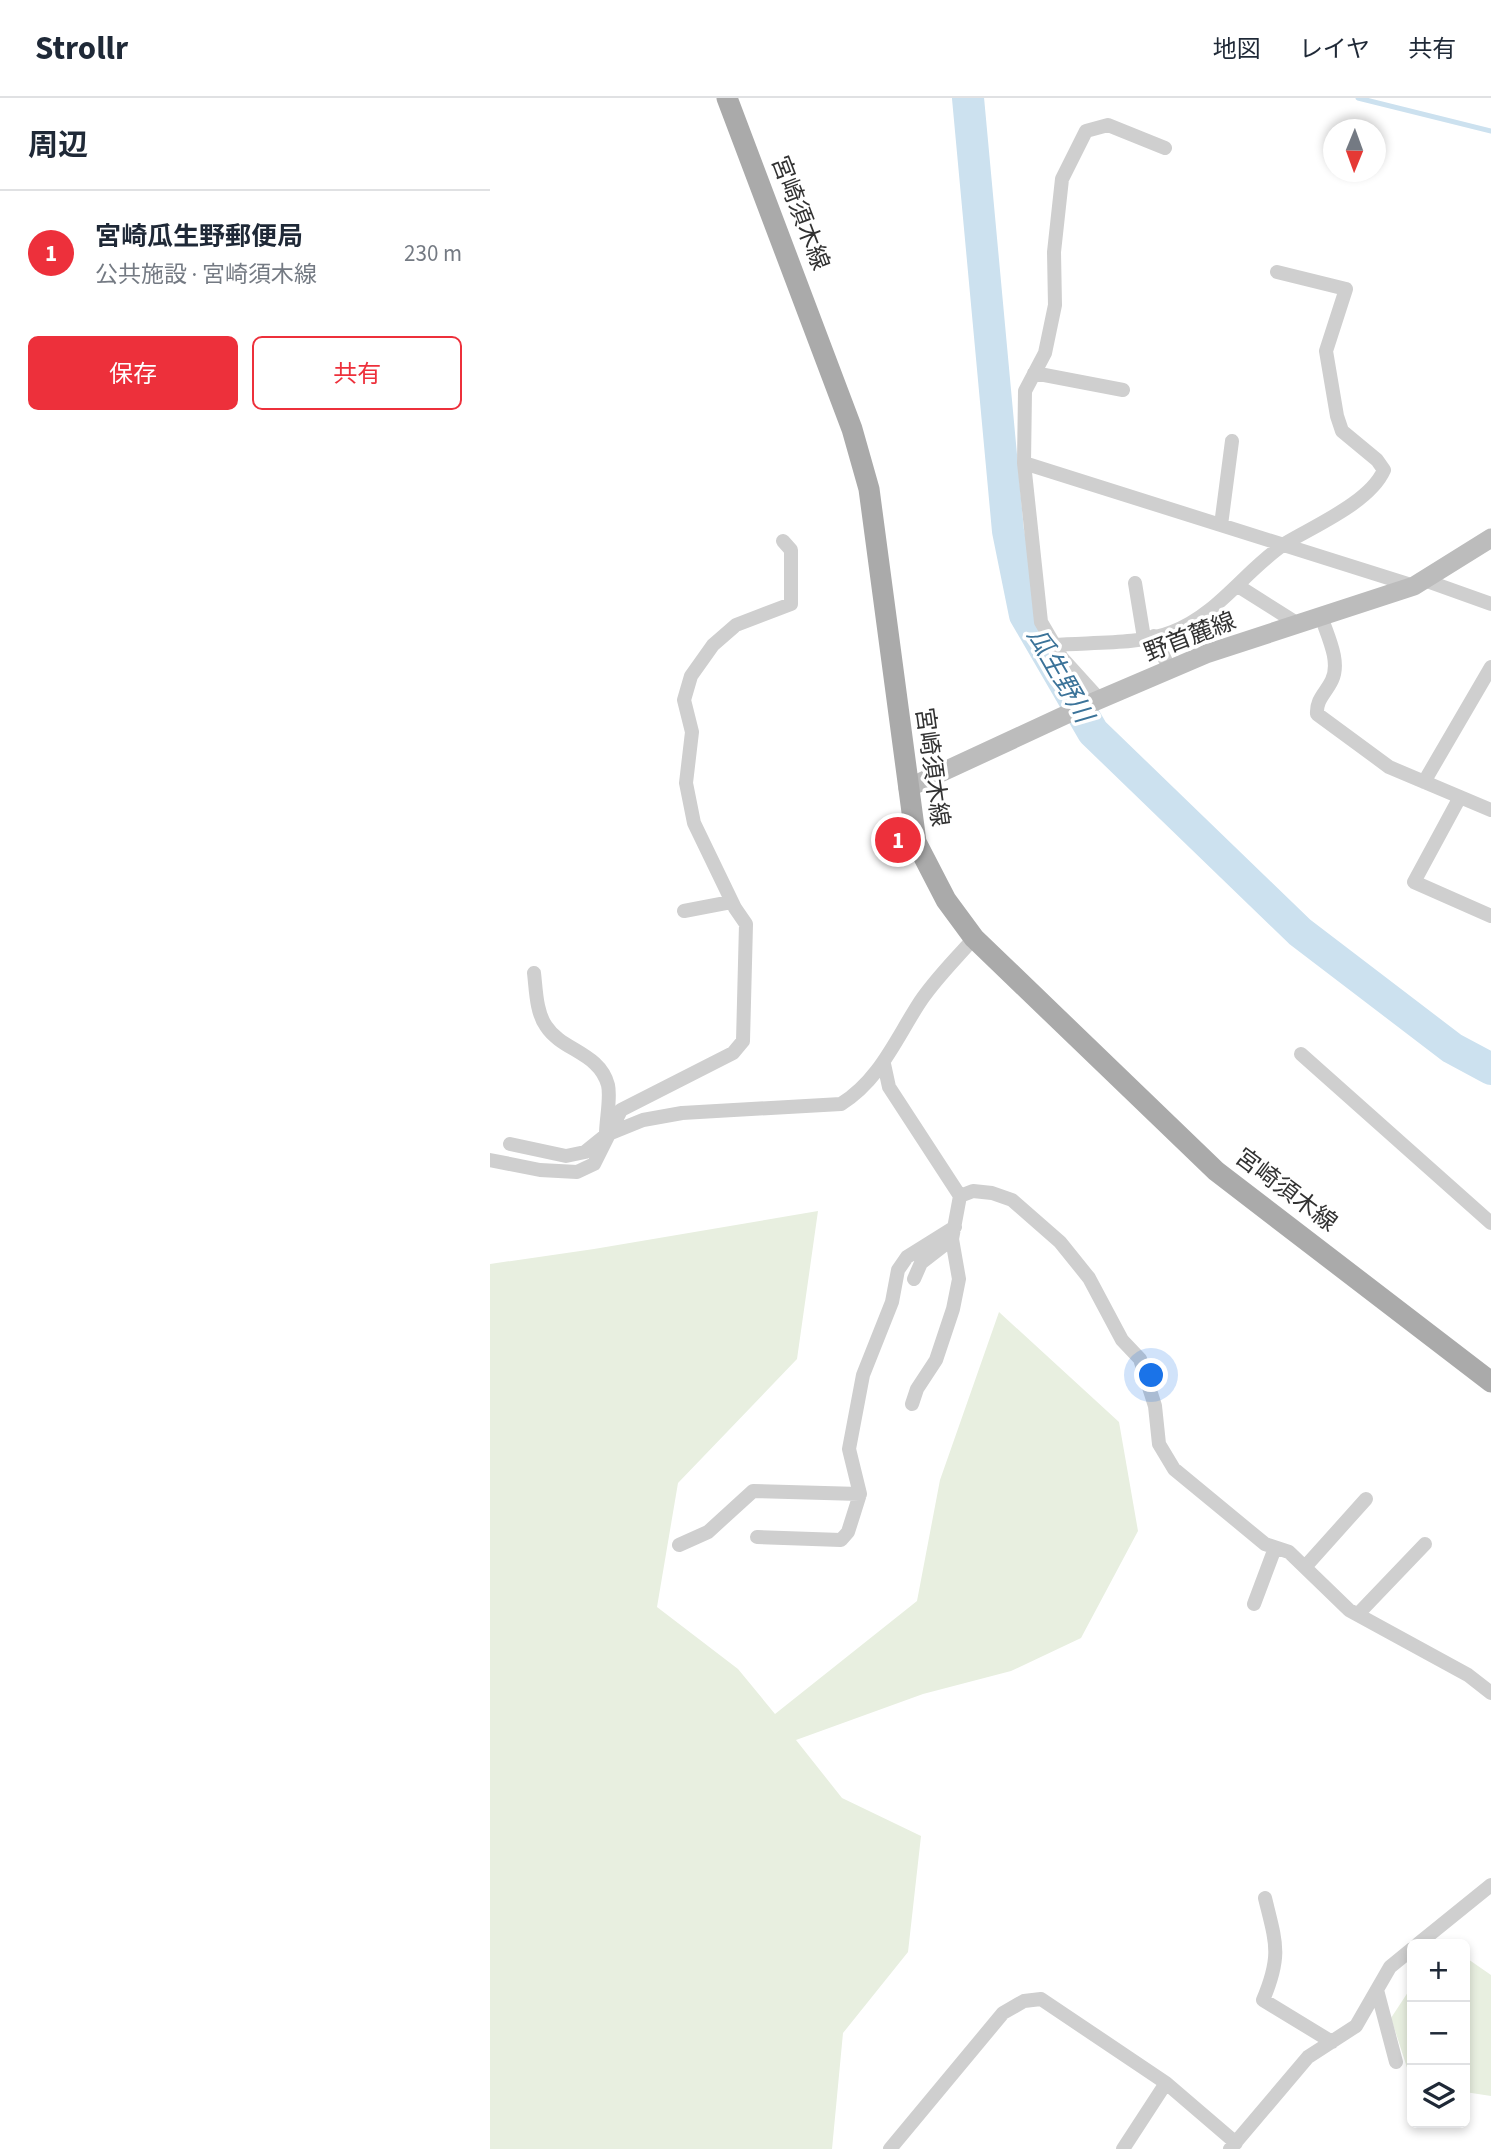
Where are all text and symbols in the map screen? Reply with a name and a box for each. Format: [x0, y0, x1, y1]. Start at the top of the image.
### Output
text: Strollr [35, 25, 128, 72]
text: 地図 [1213, 32, 1261, 67]
text: レイヤ [1299, 32, 1370, 67]
text: 共有 [1408, 32, 1456, 67]
north arrow [1323, 119, 1386, 182]
text: 周辺 [28, 124, 88, 167]
street label: 宮崎須木線 [762, 151, 838, 275]
text: 宮崎瓜生野郵便局 [95, 218, 303, 255]
text: 1 [45, 237, 57, 270]
text: 230 m [404, 237, 462, 270]
text: 公共施設 · 宮崎須木線 [95, 258, 317, 291]
button: 保存 [28, 336, 238, 410]
button: 共有 [252, 336, 462, 410]
street label: 野首麓線 [1139, 603, 1241, 671]
water label: 瓜生野川 [1018, 621, 1104, 732]
street label: 宮崎須木線 [906, 705, 958, 829]
pin: 1 [875, 814, 921, 866]
street label: 宮崎須木線 [1228, 1140, 1344, 1240]
your location [1134, 1358, 1168, 1392]
map controls [1407, 1939, 1470, 2128]
button: + [1407, 1939, 1470, 2002]
button: − [1407, 2002, 1470, 2065]
button: layers [1407, 2065, 1470, 2128]

